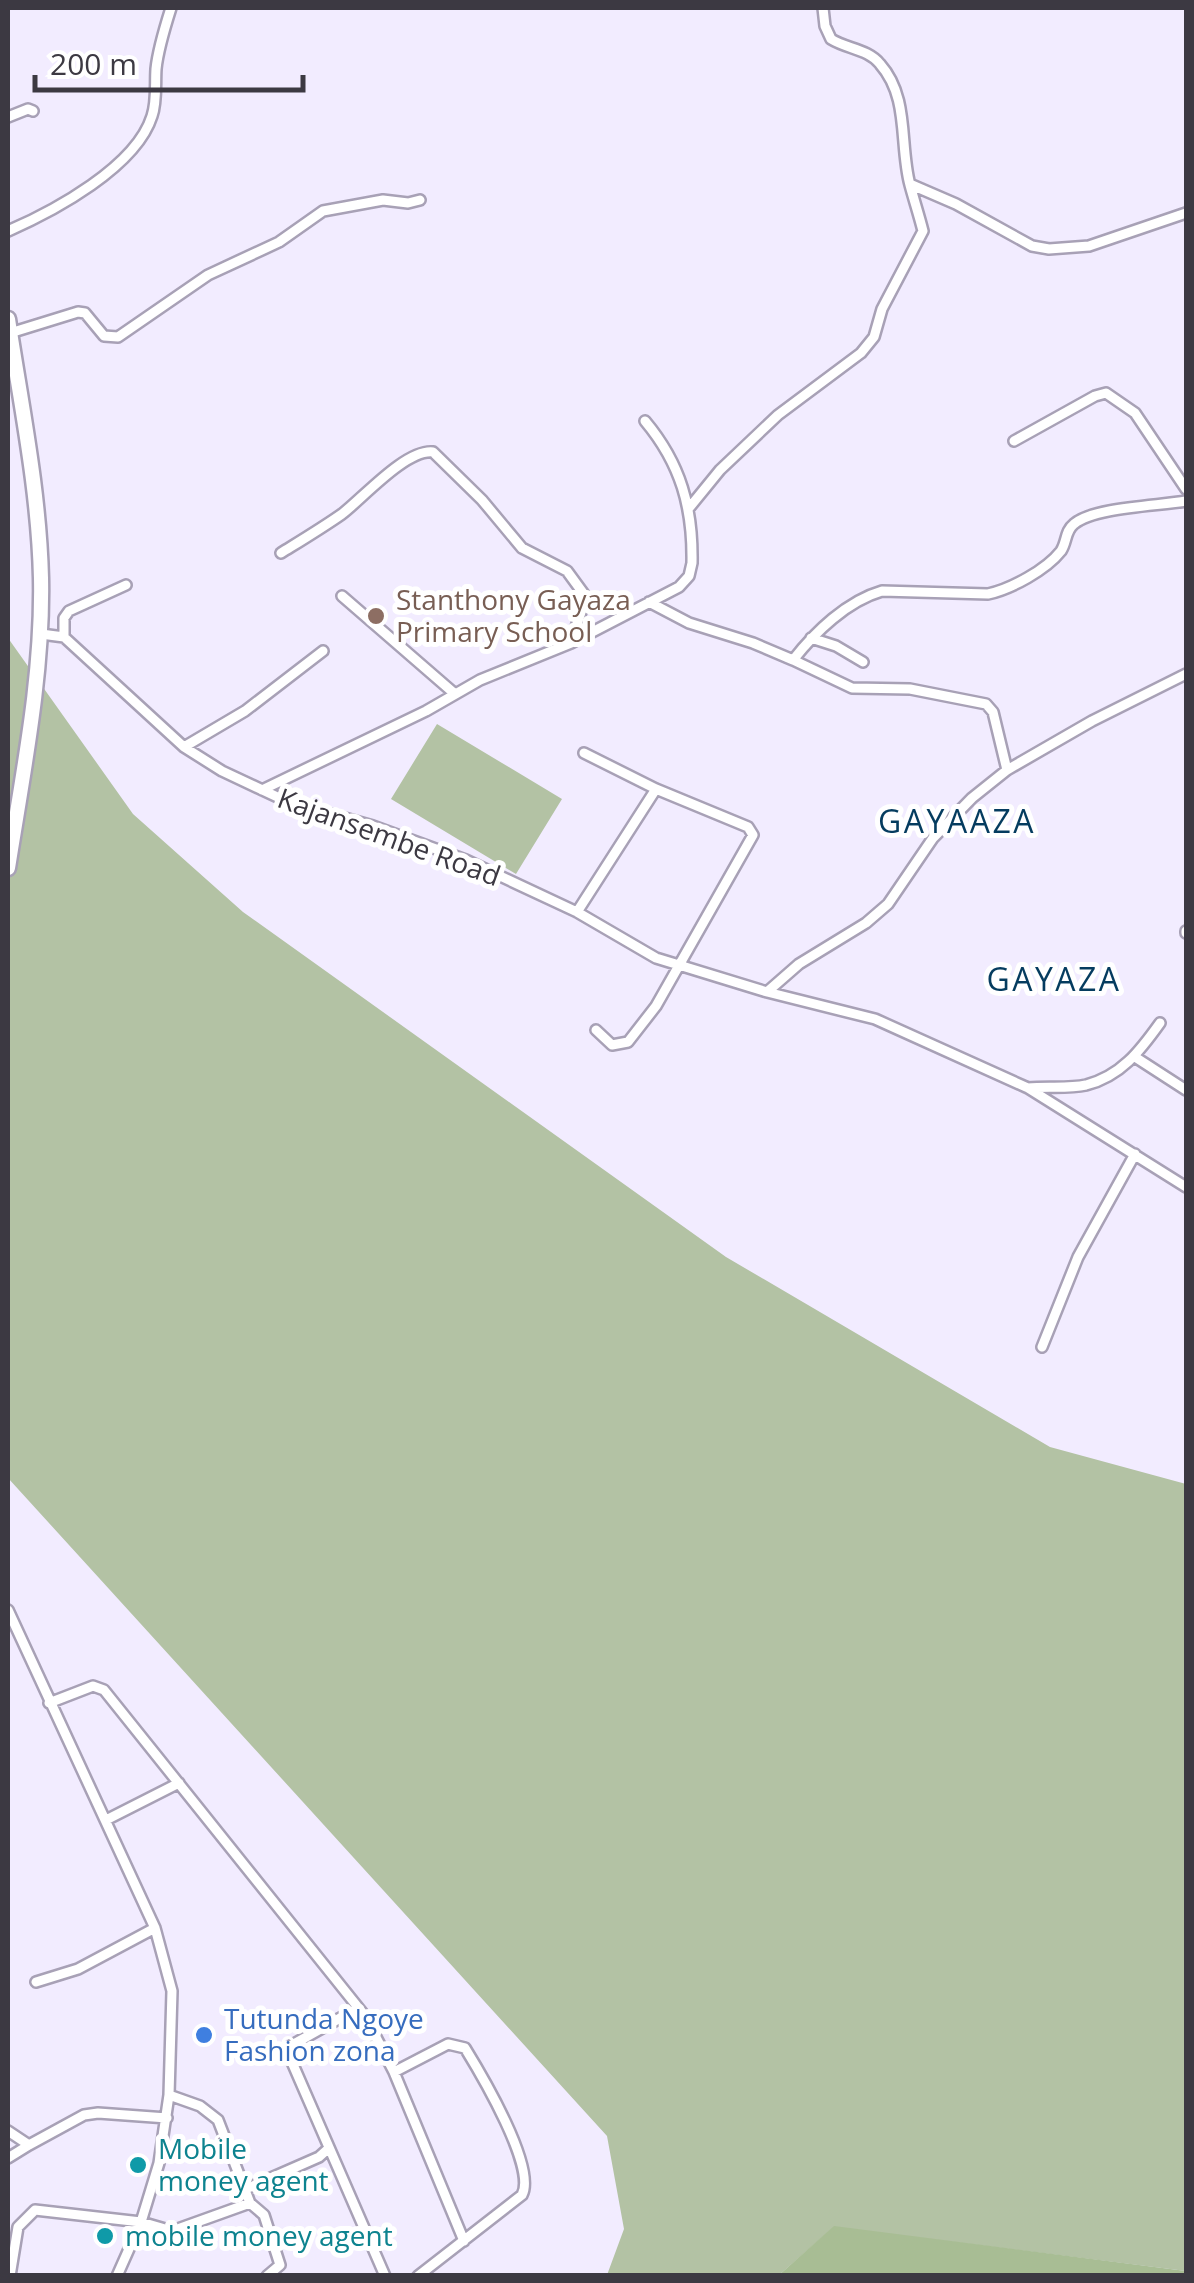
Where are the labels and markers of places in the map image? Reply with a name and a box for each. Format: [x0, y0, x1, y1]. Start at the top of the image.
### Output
place label: Stanthony Gayaza Primary School [396, 580, 631, 650]
marker: Stanthony Gayaza Primary School [365, 605, 387, 627]
place label: Tutunda Ngoye Fashion zona [224, 1999, 424, 2069]
marker: Tutunda Ngoye Fashion zona [193, 2024, 215, 2046]
place label: Mobile money agent [158, 2129, 329, 2199]
marker: Mobile money agent [127, 2154, 149, 2176]
place label: mobile money agent [125, 2216, 393, 2254]
marker: mobile money agent [94, 2225, 116, 2247]

